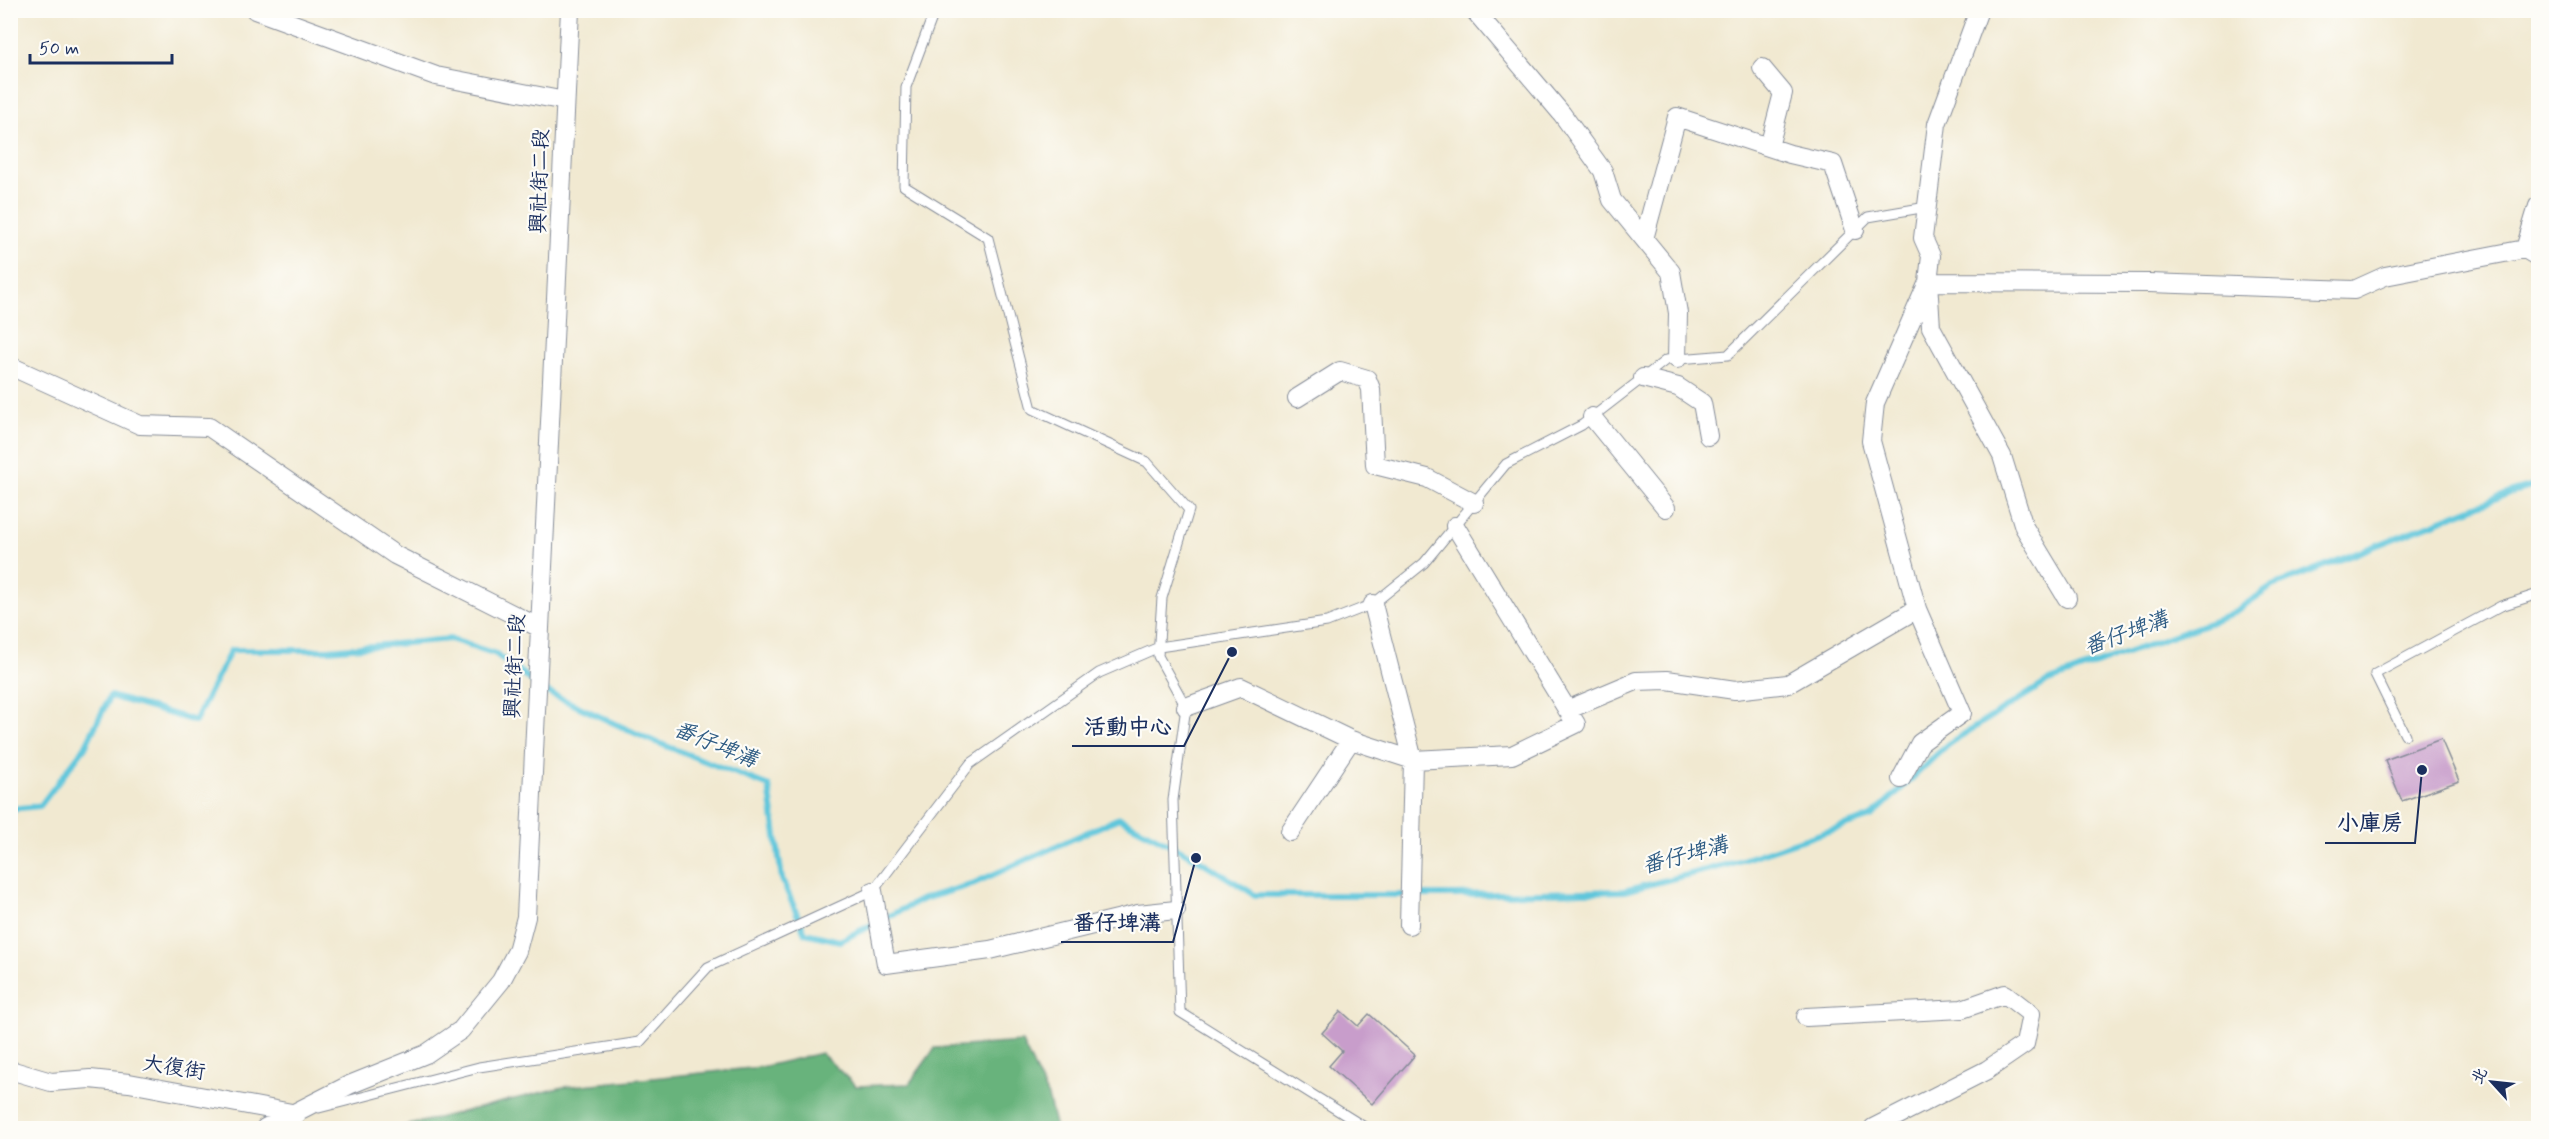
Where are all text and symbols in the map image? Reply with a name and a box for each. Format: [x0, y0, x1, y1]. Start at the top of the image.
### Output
scale bar [30, 27, 172, 65]
text: 50 m [39, 37, 79, 61]
street label: 興社街二段 [524, 128, 556, 234]
water label: 番仔埤溝 [2080, 605, 2174, 662]
street label: 興社街二段 [498, 613, 532, 719]
callout: 活動中心 [1072, 706, 1184, 746]
text: 活動中心 [1084, 714, 1172, 742]
water label: 番仔埤溝 [669, 716, 763, 775]
callout: 小庫房 [2325, 803, 2415, 843]
text: 小庫房 [2337, 810, 2403, 838]
water label: 番仔埤溝 [1639, 831, 1733, 881]
callout: 番仔埤溝 [1061, 902, 1173, 942]
text: 番仔埤溝 [1073, 910, 1161, 938]
street label: 大復街 [141, 1049, 207, 1087]
north arrow [2462, 1052, 2522, 1112]
text: 北 [2467, 1064, 2493, 1088]

